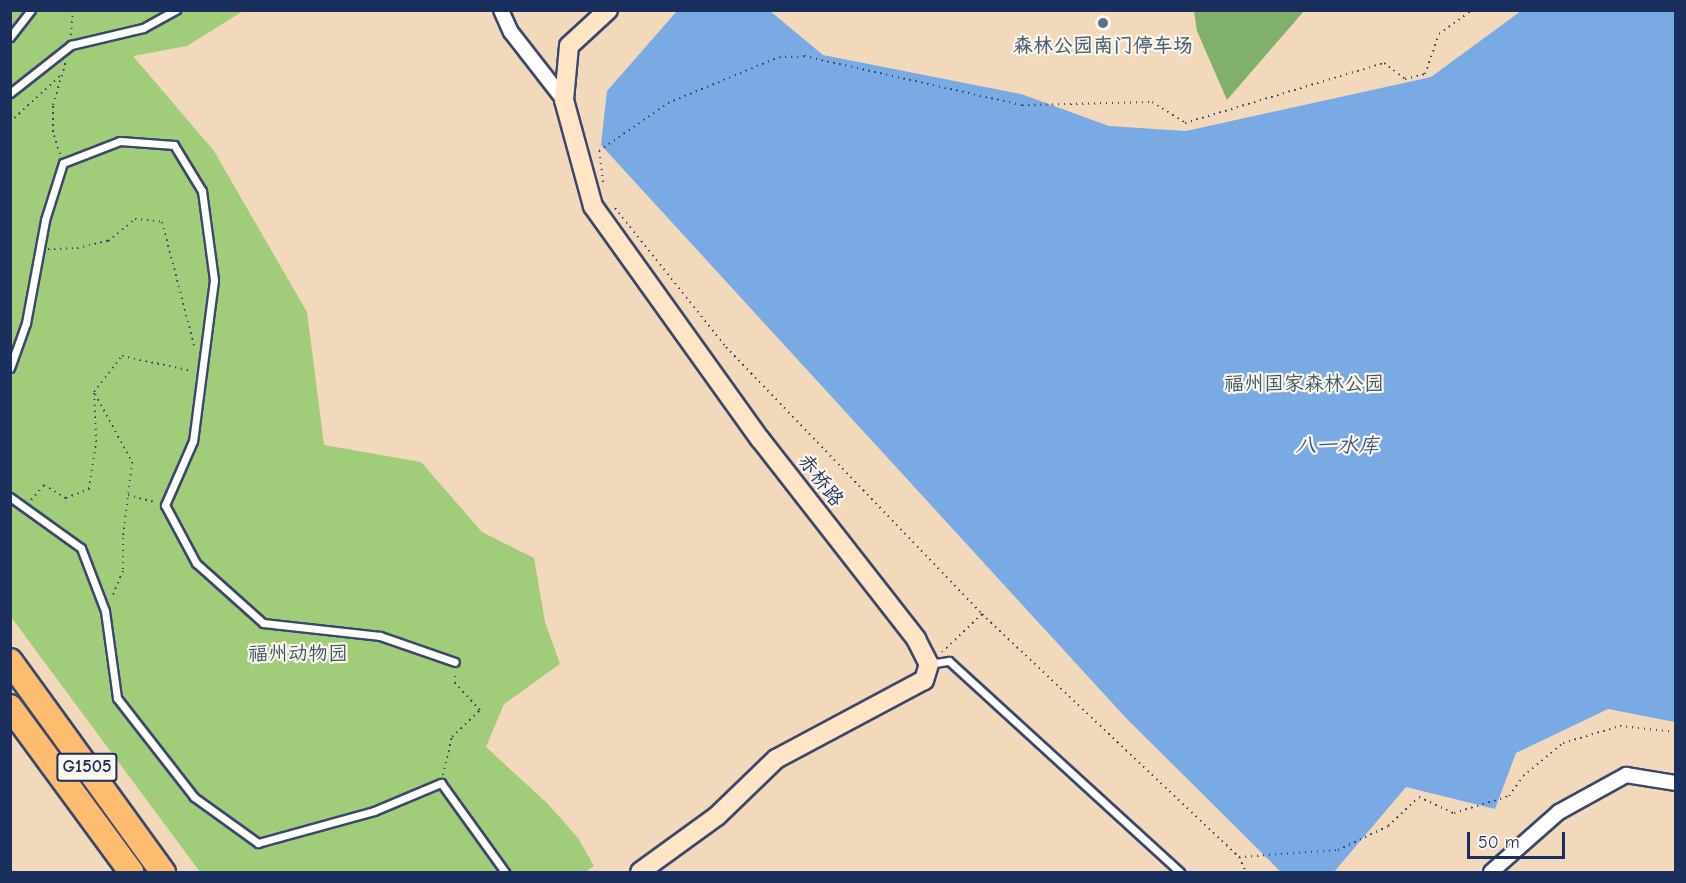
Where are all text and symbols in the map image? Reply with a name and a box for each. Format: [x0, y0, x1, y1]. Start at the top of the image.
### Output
marker: 森林公园南门停车场 [1096, 16, 1110, 30]
place label: 森林公园南门停车场 [1013, 33, 1193, 57]
park label: 福州国家森林公园 [1224, 371, 1384, 395]
water label: 八一水库 [1295, 432, 1379, 458]
street label: 赤桥路 [793, 449, 849, 511]
park label: 福州动物园 [248, 641, 348, 665]
road number: G1505 [56, 752, 118, 782]
scale bar [1470, 820, 1568, 858]
text: 50 m [1478, 832, 1520, 853]

